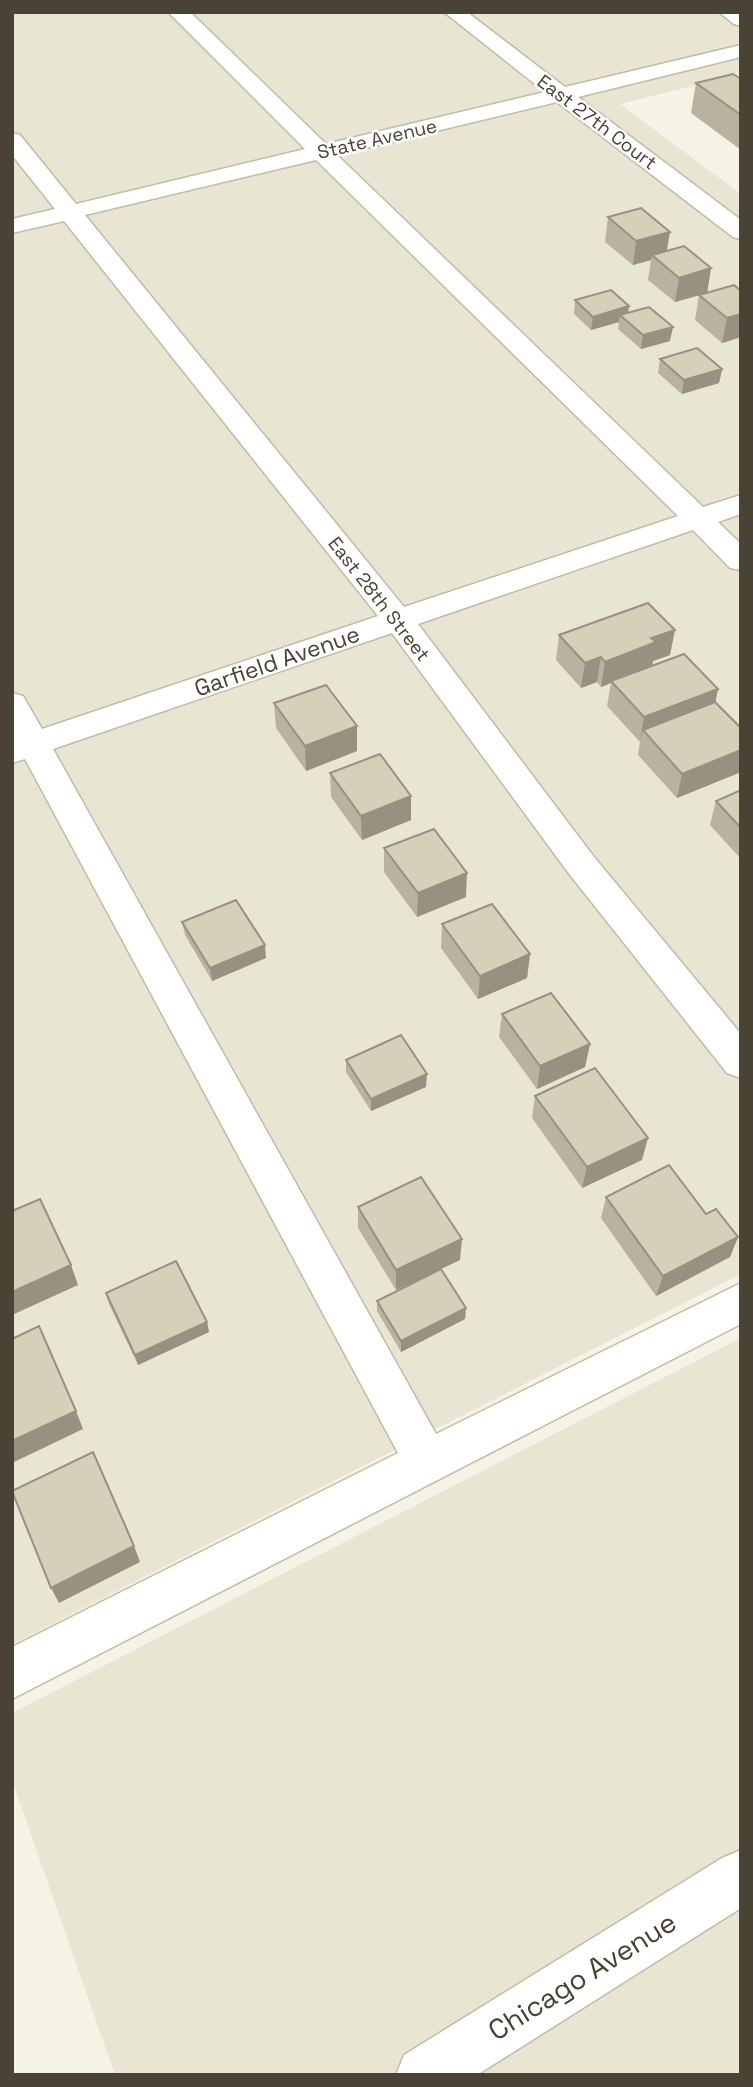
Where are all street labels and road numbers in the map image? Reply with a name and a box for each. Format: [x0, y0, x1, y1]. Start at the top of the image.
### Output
street label: East 27th Court [532, 69, 662, 175]
street label: State Avenue [315, 113, 439, 165]
street label: East 28th Street [322, 532, 436, 666]
street label: Garfield Avenue [190, 619, 364, 703]
street label: Chicago Avenue [481, 1904, 683, 2048]

